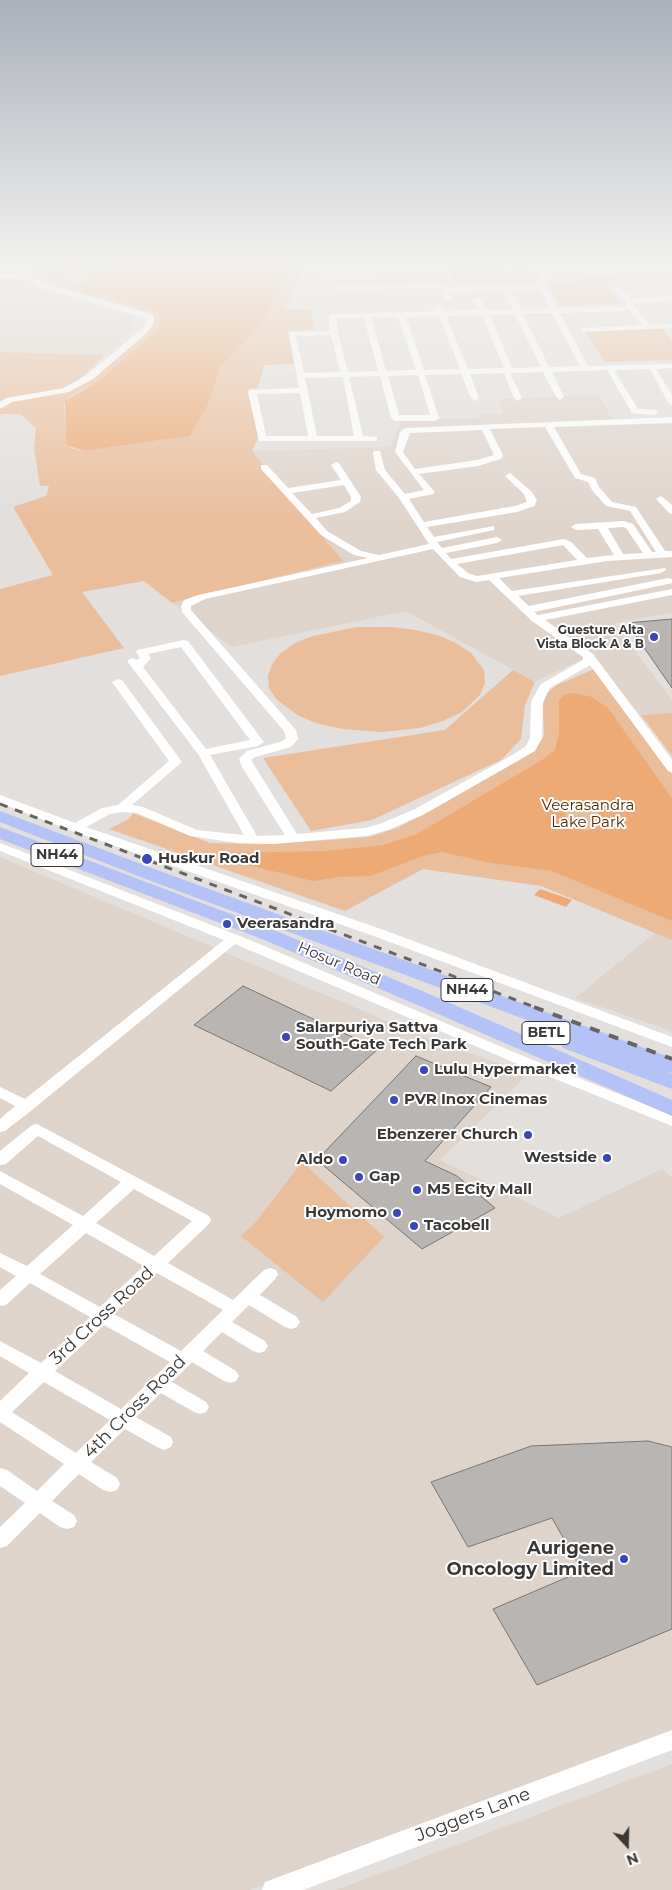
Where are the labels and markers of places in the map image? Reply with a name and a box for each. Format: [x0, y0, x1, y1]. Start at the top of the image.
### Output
place label: Guesture Alta Vista Block A & B [536, 623, 644, 651]
marker: Guesture Alta Vista Block A & B [648, 631, 660, 643]
place label: Huskur Road [158, 850, 259, 868]
marker: Huskur Road [140, 852, 154, 866]
place label: Veerasandra [237, 915, 335, 933]
marker: Veerasandra [221, 918, 233, 930]
place label: Salarpuriya Sattva South-Gate Tech Park [296, 1019, 467, 1054]
marker: Salarpuriya Sattva South-Gate Tech Park [280, 1031, 292, 1043]
place label: Lulu Hypermarket [434, 1061, 577, 1079]
marker: Lulu Hypermarket [418, 1064, 430, 1076]
place label: PVR Inox Cinemas [404, 1091, 547, 1109]
marker: PVR Inox Cinemas [388, 1094, 400, 1106]
place label: Ebenzerer Church [377, 1126, 518, 1144]
marker: Ebenzerer Church [522, 1129, 534, 1141]
place label: Westside [524, 1149, 597, 1167]
place label: Aldo [297, 1151, 333, 1169]
marker: Westside [601, 1152, 613, 1164]
marker: Aldo [337, 1154, 349, 1166]
place label: Gap [369, 1168, 400, 1186]
marker: Gap [353, 1171, 365, 1183]
place label: M5 ECity Mall [427, 1181, 532, 1199]
marker: M5 ECity Mall [411, 1184, 423, 1196]
place label: Hoymomo [305, 1204, 387, 1222]
marker: Hoymomo [391, 1207, 403, 1219]
place label: Tacobell [424, 1217, 490, 1235]
marker: Tacobell [408, 1220, 420, 1232]
place label: Aurigene Oncology Limited [446, 1538, 614, 1580]
marker: Aurigene Oncology Limited [618, 1553, 630, 1565]

